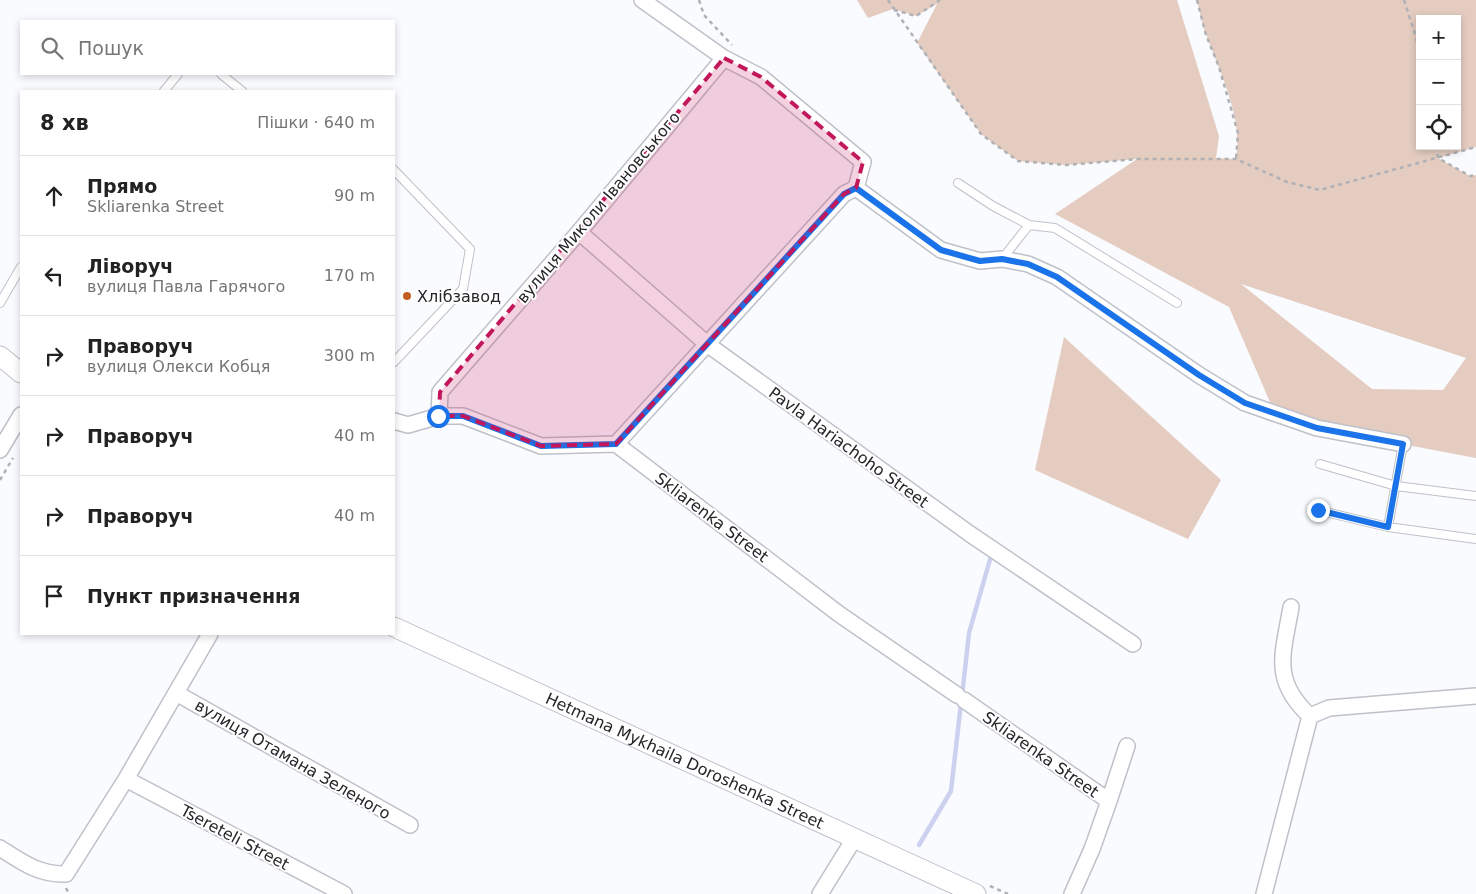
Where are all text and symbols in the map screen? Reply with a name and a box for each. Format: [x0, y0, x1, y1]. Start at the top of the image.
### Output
map controls [1416, 15, 1461, 150]
button: + [1416, 15, 1461, 60]
search box [20, 20, 395, 75]
icon: search [38, 34, 66, 62]
text: Пошук [78, 37, 144, 59]
button: − [1416, 60, 1461, 105]
button: locate [1416, 105, 1461, 150]
street label: вулиця Миколи Івановського [513, 108, 684, 307]
text: 8 хв [40, 111, 89, 135]
text: Пішки · 640 m [257, 113, 375, 132]
text: Прямо [87, 175, 157, 197]
icon: ahead [40, 182, 68, 210]
text: 90 m [334, 186, 375, 205]
text: Skliarenka Street [87, 197, 224, 216]
text: Ліворуч [87, 255, 173, 277]
icon: left [40, 262, 68, 290]
text: 170 m [324, 266, 375, 285]
text: вулиця Павла Гарячого [87, 277, 285, 296]
place label: Хлібзавод [417, 287, 501, 306]
marker: Хлібзавод [401, 290, 413, 302]
text: Праворуч [87, 335, 193, 357]
icon: right [40, 342, 68, 370]
text: 300 m [324, 346, 375, 365]
text: вулиця Олекси Кобця [87, 357, 270, 376]
street label: Pavla Hariachoho Street [765, 383, 932, 512]
route start [427, 405, 450, 428]
icon: right [40, 422, 68, 450]
text: Праворуч [87, 425, 193, 447]
text: 40 m [334, 426, 375, 445]
street label: Skliarenka Street [651, 469, 772, 566]
route end [1307, 499, 1330, 522]
icon: right [40, 502, 68, 530]
text: Праворуч [87, 505, 193, 527]
text: 40 m [334, 506, 375, 525]
icon: arrive [40, 582, 68, 610]
text: Пункт призначення [87, 585, 300, 607]
street label: Hetmana Mykhaila Doroshenka Street [542, 689, 827, 833]
street label: вулиця Отамана Зеленого [192, 696, 394, 823]
street label: Skliarenka Street [979, 707, 1102, 801]
street label: Tsereteli Street [176, 800, 292, 874]

